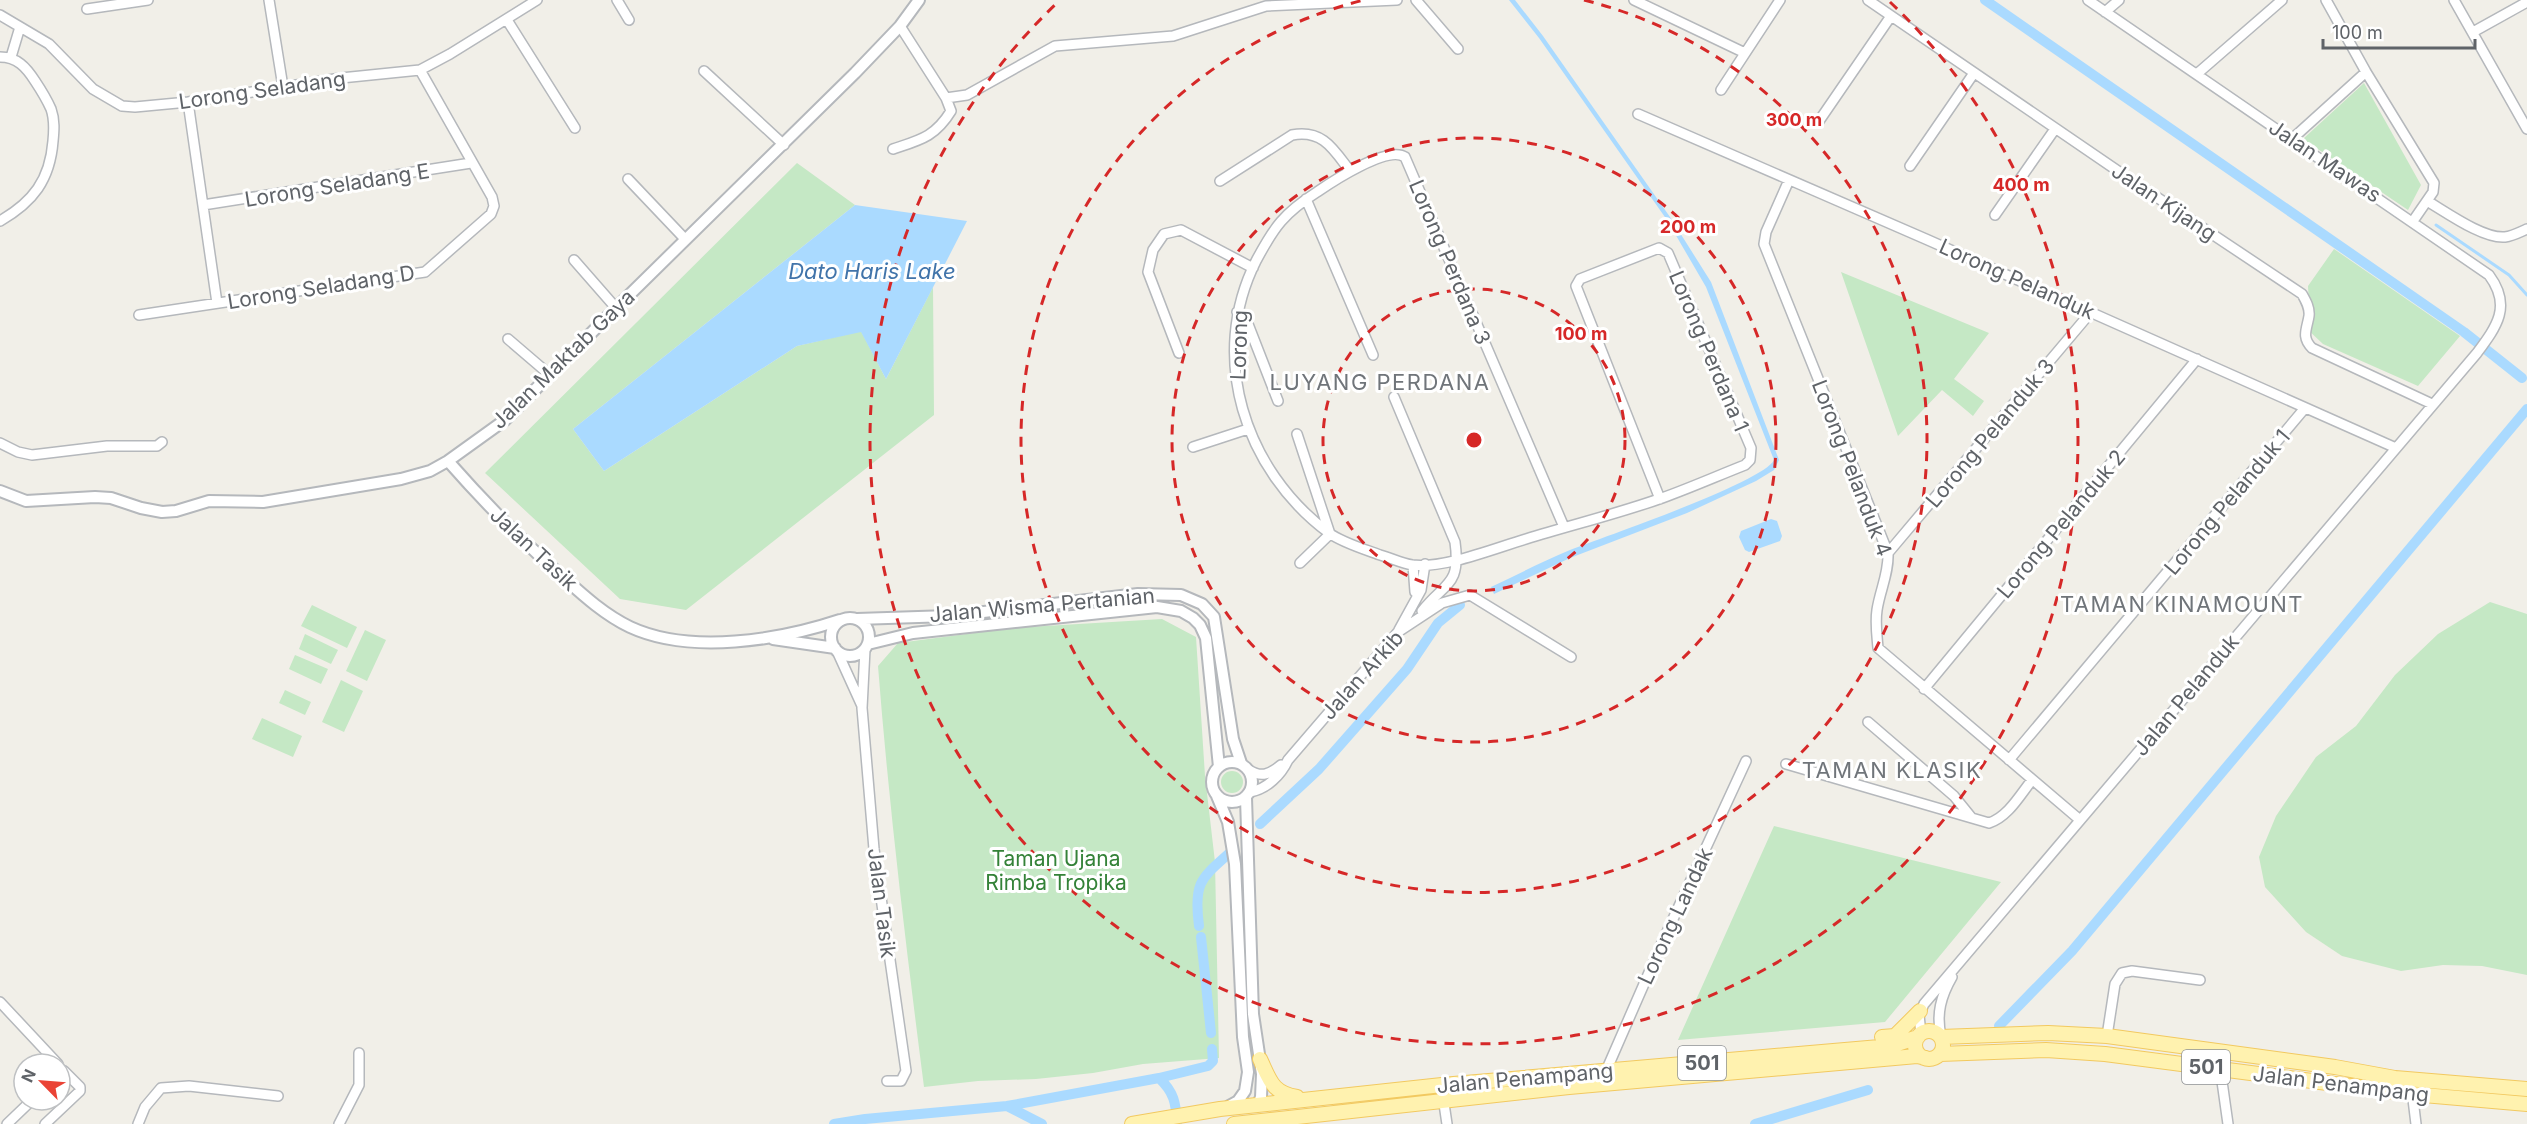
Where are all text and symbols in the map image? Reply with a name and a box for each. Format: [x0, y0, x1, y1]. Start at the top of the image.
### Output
scale bar [2323, 12, 2474, 50]
text: 100 m [2332, 22, 2383, 43]
street label: Lorong Seladang [177, 66, 347, 114]
text: 300 m [1766, 109, 1822, 130]
street label: Jalan Mawas [2264, 114, 2386, 208]
street label: Lorong Seladang E [243, 158, 431, 212]
street label: Jalan Kijang [2107, 158, 2221, 246]
text: 400 m [1992, 174, 2050, 195]
street label: Lorong Perdana 3 [1404, 176, 1496, 348]
text: 200 m [1660, 216, 1716, 237]
street label: Lorong Pelanduk [1935, 234, 2099, 325]
water label: Dato Haris Lake [788, 258, 956, 284]
street label: Lorong Seladang D [226, 260, 416, 314]
street label: Lorong Perdana 1 [1664, 267, 1754, 435]
street label: Jalan Maktab Gaya [486, 284, 640, 434]
street label: Lorong [1225, 310, 1253, 380]
text: 100 m [1555, 323, 1607, 344]
street label: Lorong Pelanduk 3 [1921, 354, 2059, 512]
district label: LUYANG PERDANA [1270, 369, 1490, 395]
street label: Lorong Pelanduk 4 [1807, 376, 1897, 560]
street label: Lorong Pelanduk 1 [2159, 424, 2295, 580]
centre of rings [1464, 430, 1484, 450]
street label: Lorong Pelanduk 2 [1992, 445, 2130, 603]
street label: Jalan Tasik [485, 502, 583, 596]
street label: Jalan Wisma Pertanian [928, 583, 1156, 627]
district label: TAMAN KINAMOUNT [2060, 591, 2304, 617]
street label: Jalan Arkib [1316, 625, 1408, 725]
street label: Jalan Pelanduk [2128, 629, 2244, 761]
district label: TAMAN KLASIK [1802, 757, 1982, 783]
street label: Lorong Landak [1632, 843, 1718, 988]
park label: Taman Ujana Rimba Tropika [985, 846, 1127, 895]
street label: Jalan Tasik [863, 847, 901, 960]
road number: 501 [1678, 1046, 1726, 1080]
road number: 501 [2182, 1050, 2230, 1084]
north arrow [12, 1052, 72, 1112]
street label: Jalan Penampang [1436, 1058, 1614, 1098]
street label: Jalan Penampang [2252, 1061, 2430, 1107]
text: N [17, 1066, 40, 1085]

